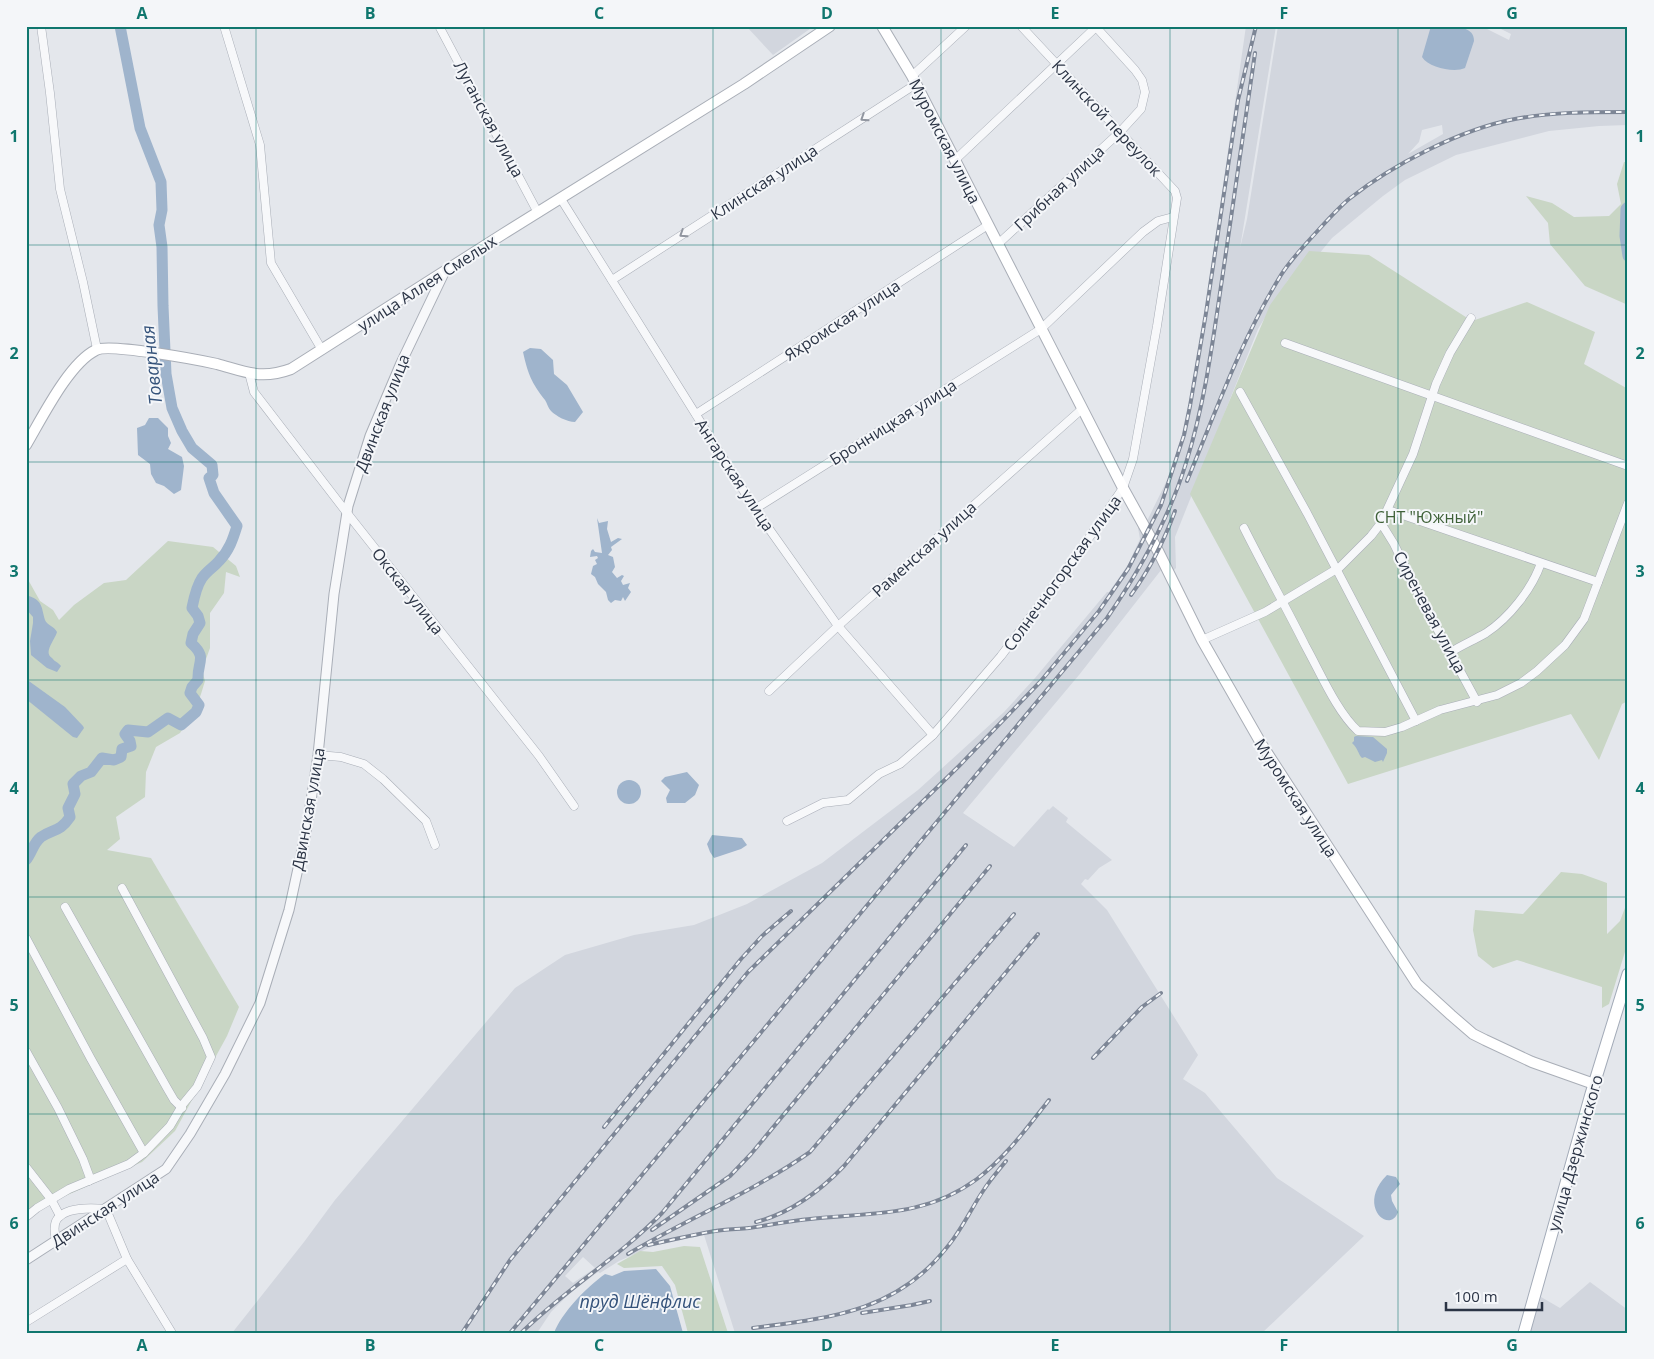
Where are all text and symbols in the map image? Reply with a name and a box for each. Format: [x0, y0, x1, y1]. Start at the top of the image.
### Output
text: A [136, 2, 148, 24]
text: B [365, 2, 375, 24]
text: C [594, 2, 604, 24]
text: D [821, 2, 833, 24]
text: E [1051, 2, 1060, 24]
text: F [1280, 2, 1288, 24]
text: G [1506, 2, 1518, 24]
street label: Клинской переулок [1047, 55, 1167, 182]
street label: Луганская улица [449, 57, 529, 181]
street label: Муромская улица [904, 75, 986, 207]
one-way arrow [860, 112, 870, 121]
text: 1 [9, 125, 19, 147]
text: 1 [1635, 125, 1645, 147]
street label: Клинская улица [706, 139, 822, 225]
street label: Грибная улица [1009, 140, 1109, 236]
one-way arrow [680, 228, 689, 238]
street label: улица Аллея Смелых [353, 229, 501, 336]
street label: Яхромская улица [780, 274, 904, 366]
water label: Товарная [135, 324, 167, 406]
text: 2 [9, 342, 19, 364]
text: 2 [1635, 342, 1645, 364]
street label: Двинская улица [349, 351, 415, 475]
street label: Бронницкая улица [825, 374, 961, 470]
street label: Ангарская улица [690, 415, 780, 535]
street label: Солнечногорская улица [998, 491, 1126, 655]
street label: Раменская улица [867, 496, 981, 602]
park label: СНТ "Южный" [1375, 506, 1483, 528]
street label: Окская улица [367, 543, 449, 639]
street label: Сиреневая улица [1388, 547, 1472, 677]
text: 3 [9, 560, 19, 582]
text: 3 [1635, 560, 1645, 582]
street label: Муромская улица [1249, 734, 1343, 862]
street label: Двинская улица [286, 746, 330, 872]
text: 4 [9, 777, 19, 799]
text: 4 [1635, 777, 1645, 799]
text: 5 [9, 994, 19, 1016]
text: 5 [1635, 994, 1645, 1016]
street label: улица Дзержинского [1542, 1072, 1608, 1234]
street label: Двинская улица [47, 1166, 163, 1252]
text: 6 [9, 1212, 19, 1234]
text: 6 [1635, 1212, 1645, 1234]
scale bar [1446, 1279, 1543, 1311]
text: 100 m [1454, 1286, 1498, 1306]
water label: пруд Шёнфлис [580, 1289, 701, 1313]
text: A [136, 1334, 148, 1356]
text: B [365, 1334, 375, 1356]
text: C [594, 1334, 604, 1356]
text: D [821, 1334, 833, 1356]
text: E [1051, 1334, 1060, 1356]
text: F [1280, 1334, 1288, 1356]
text: G [1506, 1334, 1518, 1356]

